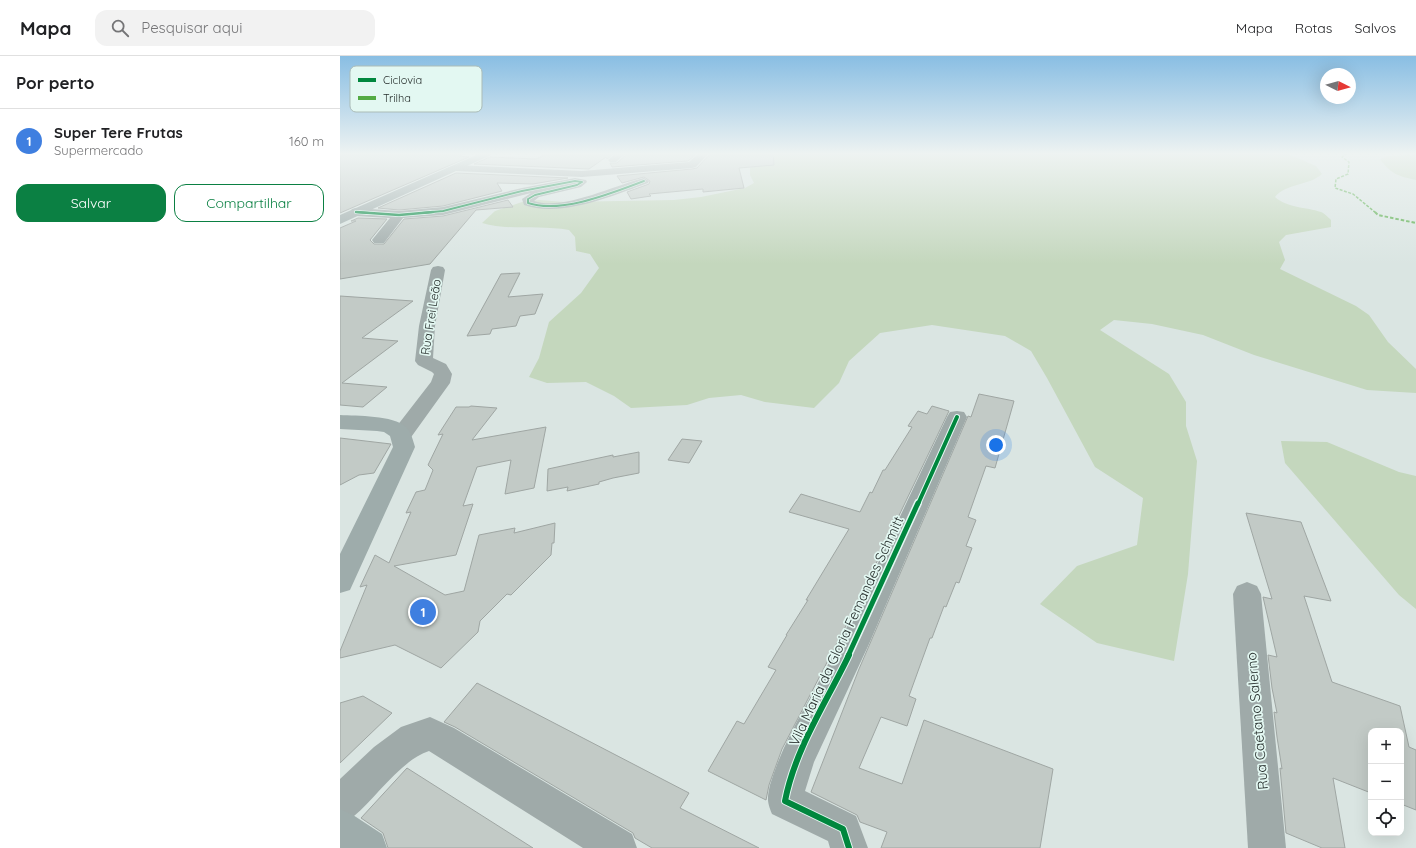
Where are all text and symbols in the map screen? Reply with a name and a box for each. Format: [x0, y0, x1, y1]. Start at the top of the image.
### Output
search box [95, 10, 375, 46]
text: Mapa [20, 16, 71, 40]
icon: search [109, 17, 131, 39]
text: Pesquisar aqui [141, 18, 243, 37]
text: Mapa [1236, 19, 1273, 37]
text: Rotas [1295, 19, 1332, 37]
text: Salvos [1354, 19, 1396, 37]
legend [350, 66, 482, 112]
north arrow [1320, 68, 1356, 104]
text: Por perto [16, 72, 94, 93]
text: Ciclovia [383, 73, 422, 87]
text: Trilha [383, 91, 411, 105]
text: Super Tere Frutas [54, 123, 183, 142]
text: 1 [26, 133, 32, 149]
text: 160 m [289, 133, 324, 149]
text: Supermercado [54, 142, 143, 158]
button: Salvar [16, 184, 166, 222]
button: Compartilhar [174, 184, 324, 222]
street label: Rua Frei Leão [417, 278, 444, 356]
your location [986, 435, 1006, 455]
street label: Vila Maria da Gloria Femandes Schmitt [785, 513, 907, 749]
pin: 1 [410, 597, 436, 627]
street label: Rua Caetano Salerno [1242, 652, 1272, 790]
map controls [1368, 728, 1404, 836]
button: + [1368, 728, 1404, 764]
button: − [1368, 764, 1404, 800]
button: locate [1368, 800, 1404, 836]

